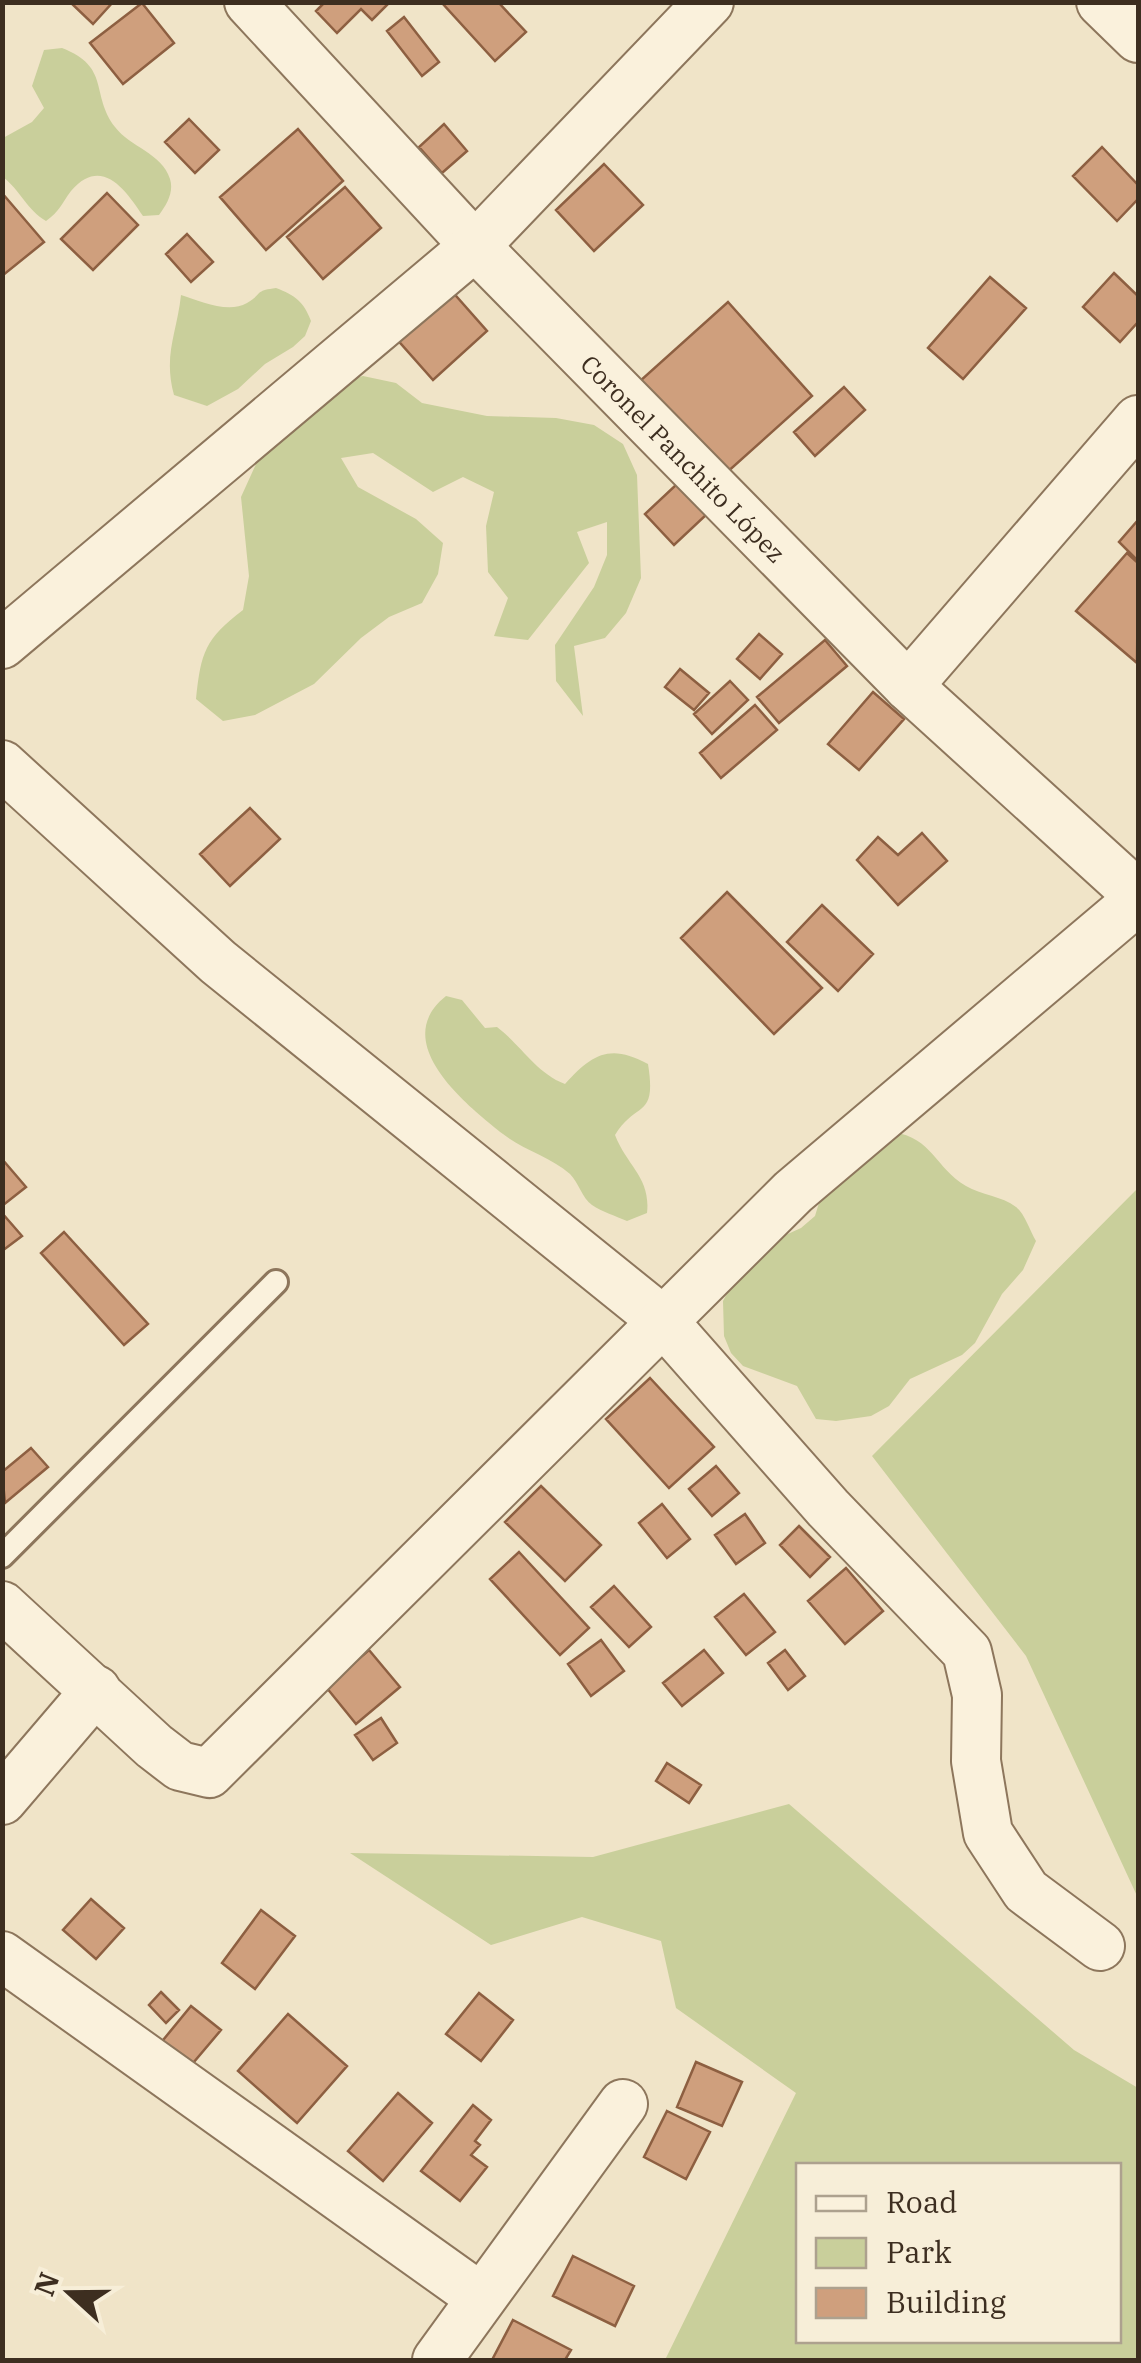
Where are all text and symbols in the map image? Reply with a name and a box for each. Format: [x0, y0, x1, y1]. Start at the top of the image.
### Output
street label: Coronel Panchito López [574, 347, 793, 569]
legend [796, 2163, 1121, 2343]
text: Road [886, 2182, 958, 2221]
text: Park [886, 2232, 952, 2271]
north arrow [20, 2243, 120, 2343]
text: N [25, 2267, 67, 2301]
text: Building [886, 2282, 1006, 2321]

